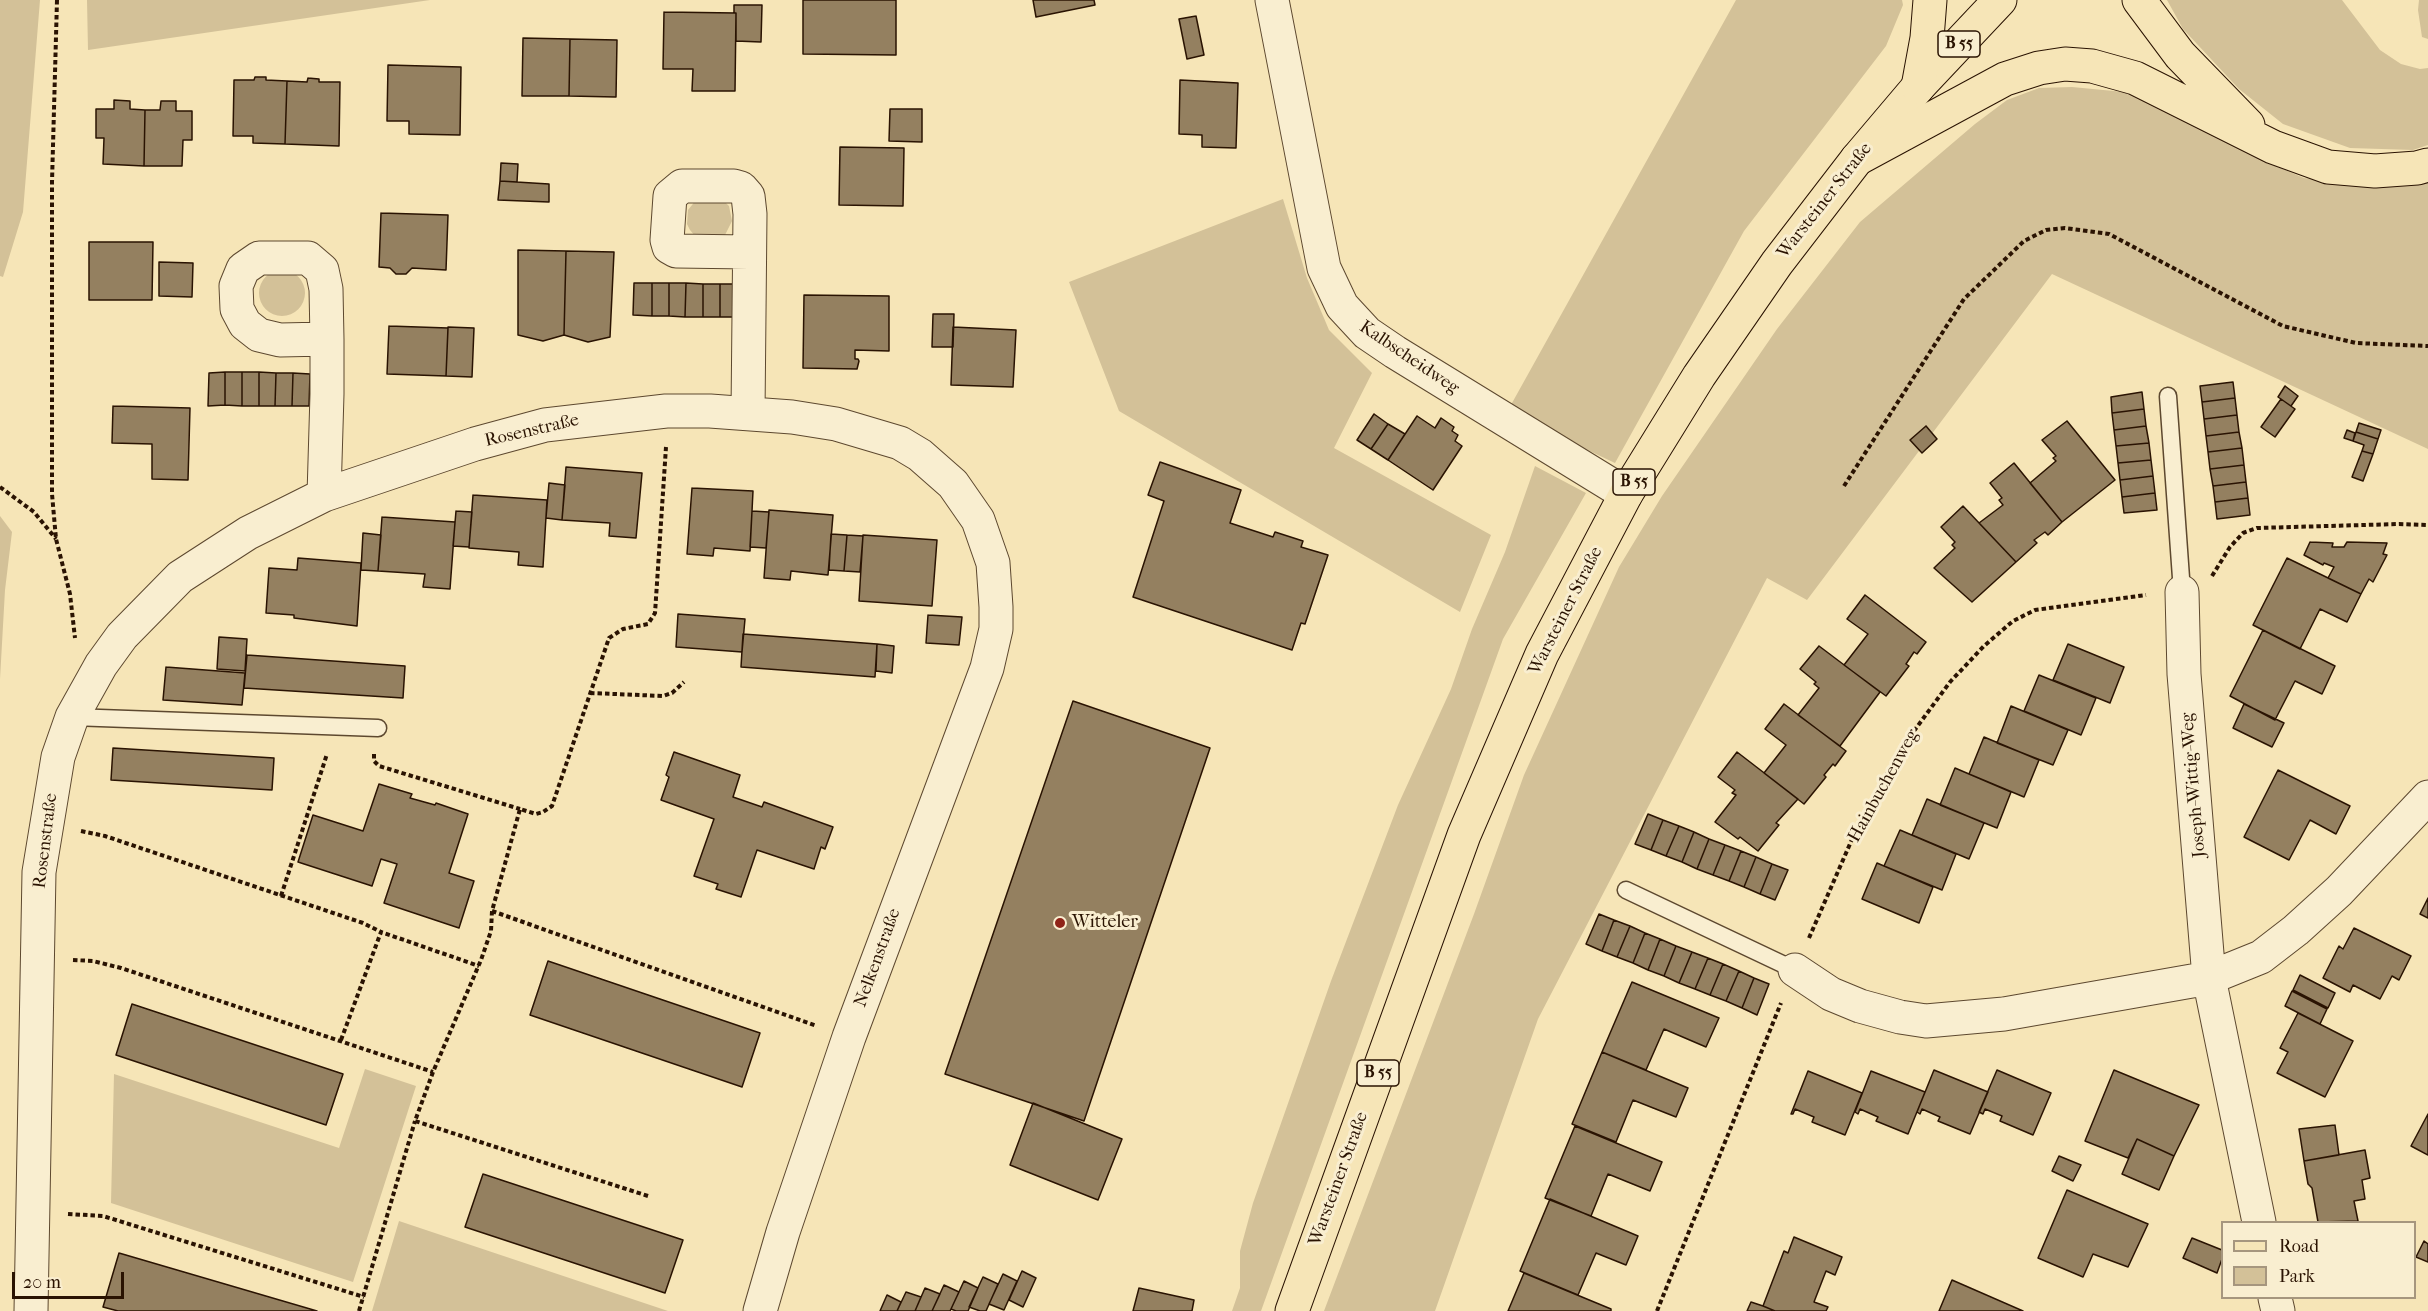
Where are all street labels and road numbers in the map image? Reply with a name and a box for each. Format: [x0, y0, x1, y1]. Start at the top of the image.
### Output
road number: B 55 [1938, 31, 1980, 57]
street label: Warsteiner Straße [1773, 139, 1877, 263]
street label: Kalbscheidweg [1355, 317, 1463, 399]
street label: Rosenstraße [483, 410, 581, 452]
road number: B 55 [1613, 469, 1655, 495]
street label: Warsteiner Straße [1524, 543, 1608, 679]
street label: Joseph-Wittig-Weg [2177, 712, 2211, 858]
street label: Hainbuchenweg [1844, 726, 1924, 846]
street label: Rosenstraße [29, 792, 63, 890]
street label: Nelkenstraße [850, 906, 906, 1010]
road number: B 55 [1357, 1060, 1399, 1086]
street label: Warsteiner Straße [1305, 1109, 1373, 1249]

